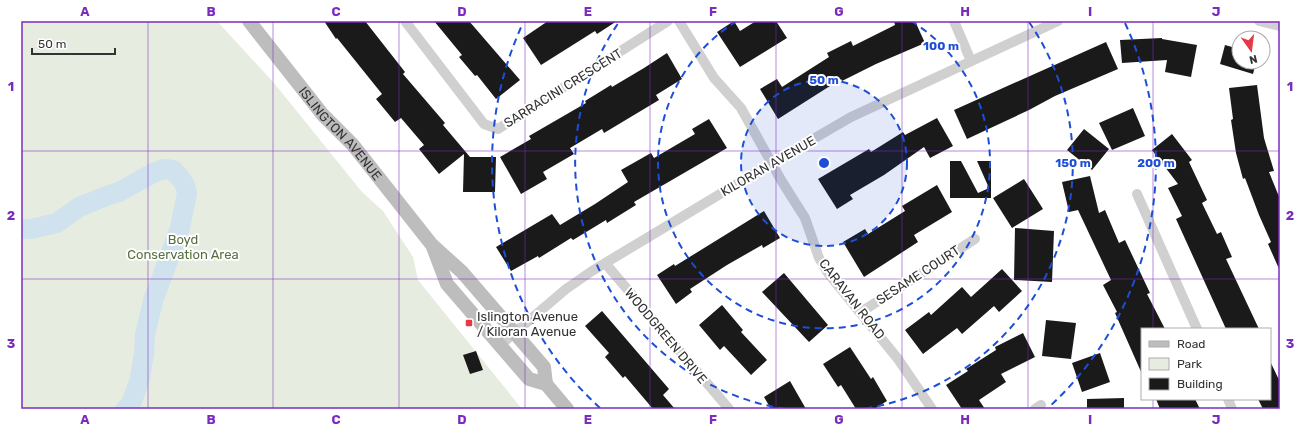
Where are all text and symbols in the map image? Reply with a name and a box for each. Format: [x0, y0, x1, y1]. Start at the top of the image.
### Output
text: A [80, 4, 90, 19]
text: B [206, 4, 216, 19]
text: C [331, 4, 341, 19]
text: D [457, 4, 467, 19]
text: E [584, 4, 592, 19]
text: F [709, 4, 717, 19]
text: G [834, 4, 844, 19]
text: H [960, 4, 970, 19]
text: I [1088, 4, 1092, 19]
text: J [1212, 4, 1220, 19]
scale bar [32, 30, 115, 56]
north arrow [1231, 30, 1271, 70]
text: 50 m [38, 37, 66, 51]
text: 100 m [923, 39, 959, 53]
street label: SARRACINI CRESCENT [501, 45, 625, 131]
text: N [1248, 52, 1259, 67]
text: 50 m [809, 73, 839, 87]
text: 1 [8, 79, 14, 94]
text: 1 [1287, 79, 1293, 94]
street label: ISLINGTON AVENUE [296, 84, 385, 183]
street label: KILORAN AVENUE [718, 133, 818, 199]
centre of rings [817, 156, 831, 170]
text: 150 m [1055, 156, 1091, 170]
text: 200 m [1137, 156, 1175, 170]
text: 2 [7, 208, 15, 223]
text: 2 [1286, 208, 1294, 223]
park label: Boyd Conservation Area [127, 232, 239, 262]
street label: SESAME COURT [873, 242, 963, 308]
street label: CARAVAN ROAD [816, 256, 888, 342]
street label: WOODGREEN DRIVE [622, 285, 710, 387]
place label: Islington Avenue / Kiloran Avenue [477, 309, 578, 339]
marker: Islington Avenue / Kiloran Avenue [464, 318, 474, 328]
legend [1141, 328, 1271, 400]
text: 3 [7, 336, 16, 351]
text: 3 [1286, 336, 1295, 351]
text: Road [1177, 337, 1205, 351]
text: Park [1177, 357, 1203, 371]
text: Building [1177, 377, 1223, 391]
text: A [80, 412, 90, 427]
text: B [206, 412, 216, 427]
text: C [331, 412, 341, 427]
text: D [457, 412, 467, 427]
text: E [584, 412, 592, 427]
text: F [709, 412, 717, 427]
text: G [834, 412, 844, 427]
text: H [960, 412, 970, 427]
text: I [1088, 412, 1092, 427]
text: J [1212, 412, 1220, 427]

